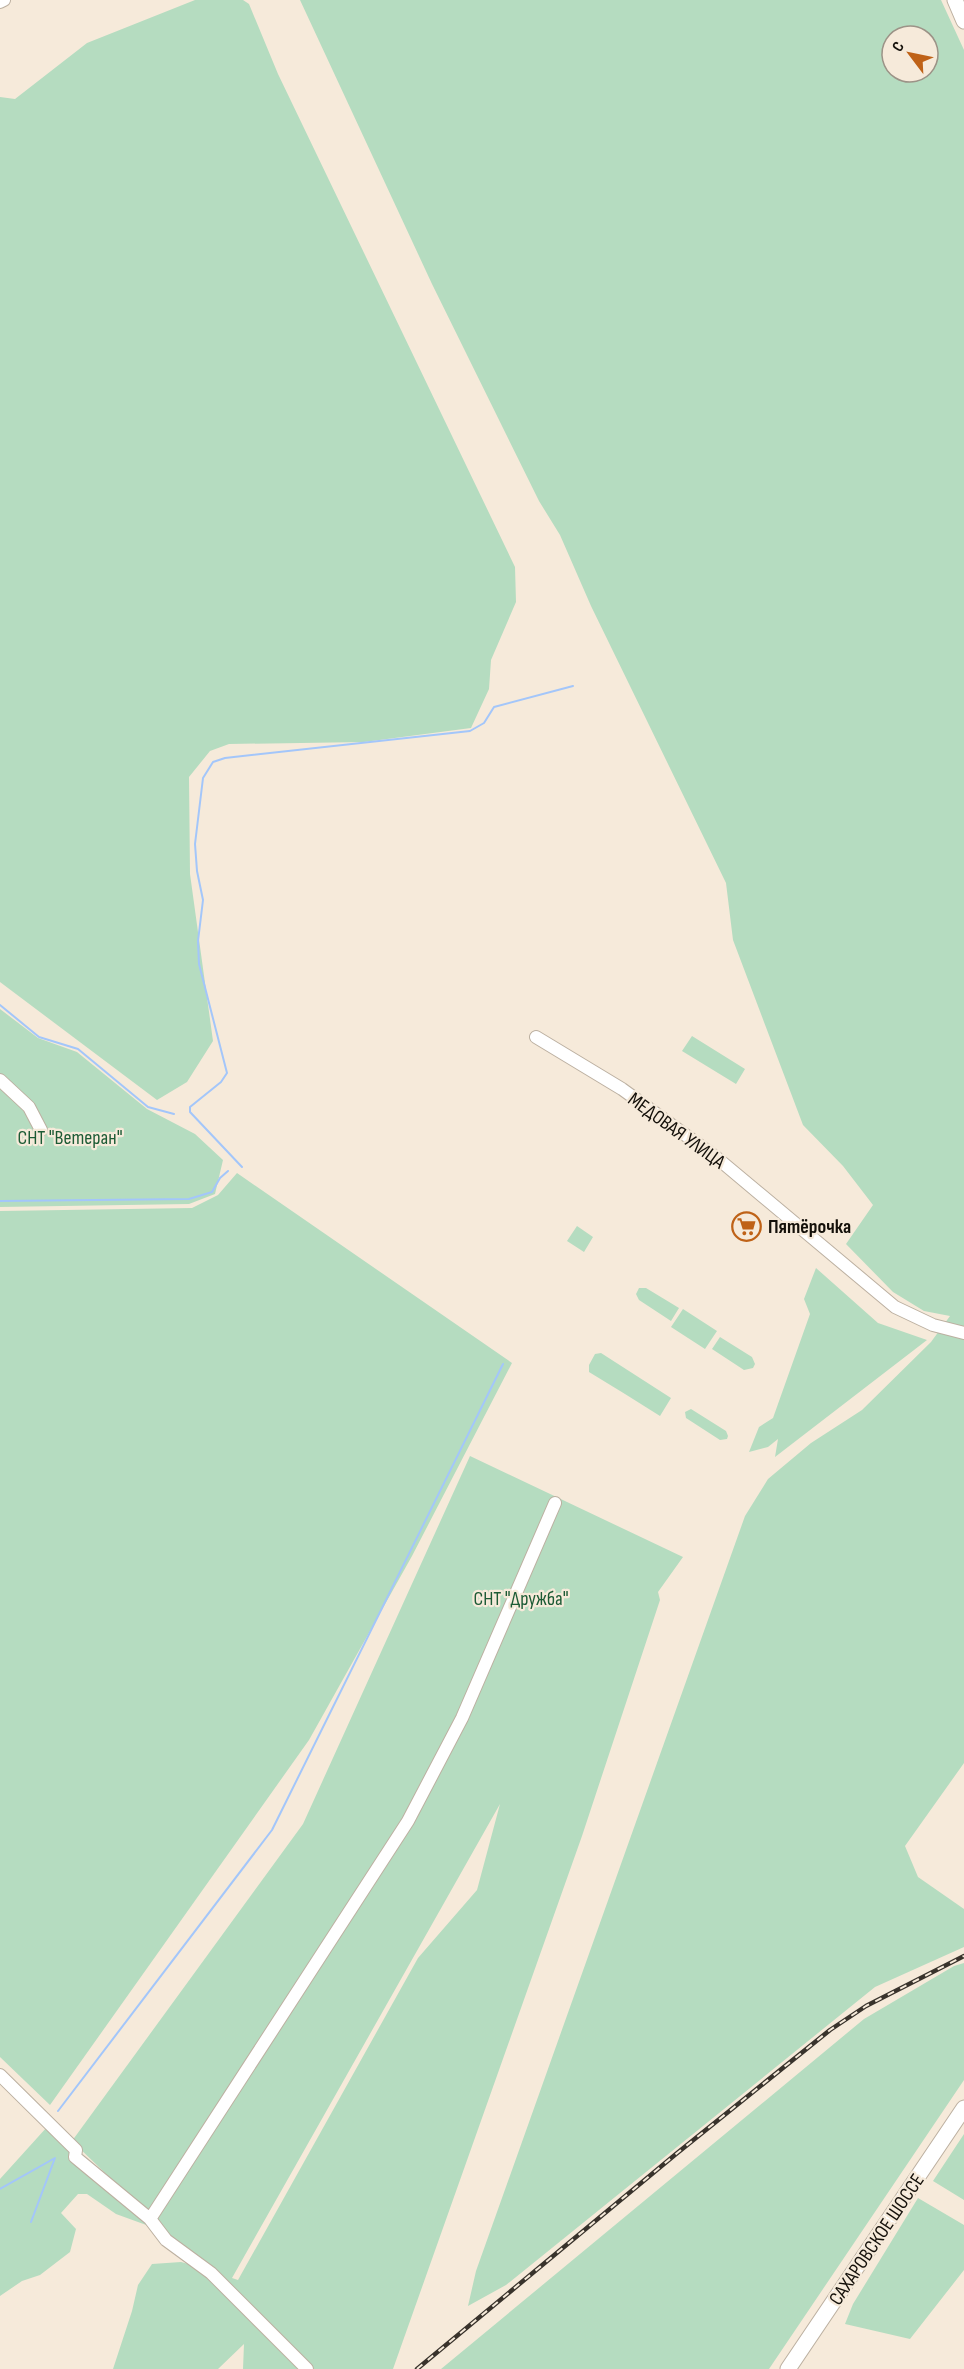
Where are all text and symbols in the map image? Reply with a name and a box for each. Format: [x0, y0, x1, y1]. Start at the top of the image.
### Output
north arrow [880, 24, 940, 84]
text: С [888, 38, 909, 55]
street label: МЕДОВАЯ УЛИЦА [623, 1088, 730, 1174]
park label: СНТ "Ветеран" [18, 1126, 122, 1150]
supermarket icon: Пятёрочка [731, 1210, 763, 1242]
place label: Пятёрочка [768, 1215, 851, 1239]
park label: СНТ "Дружба" [473, 1587, 569, 1611]
street label: САХАРОВСКОЕ ШОССЕ [824, 2169, 930, 2310]

